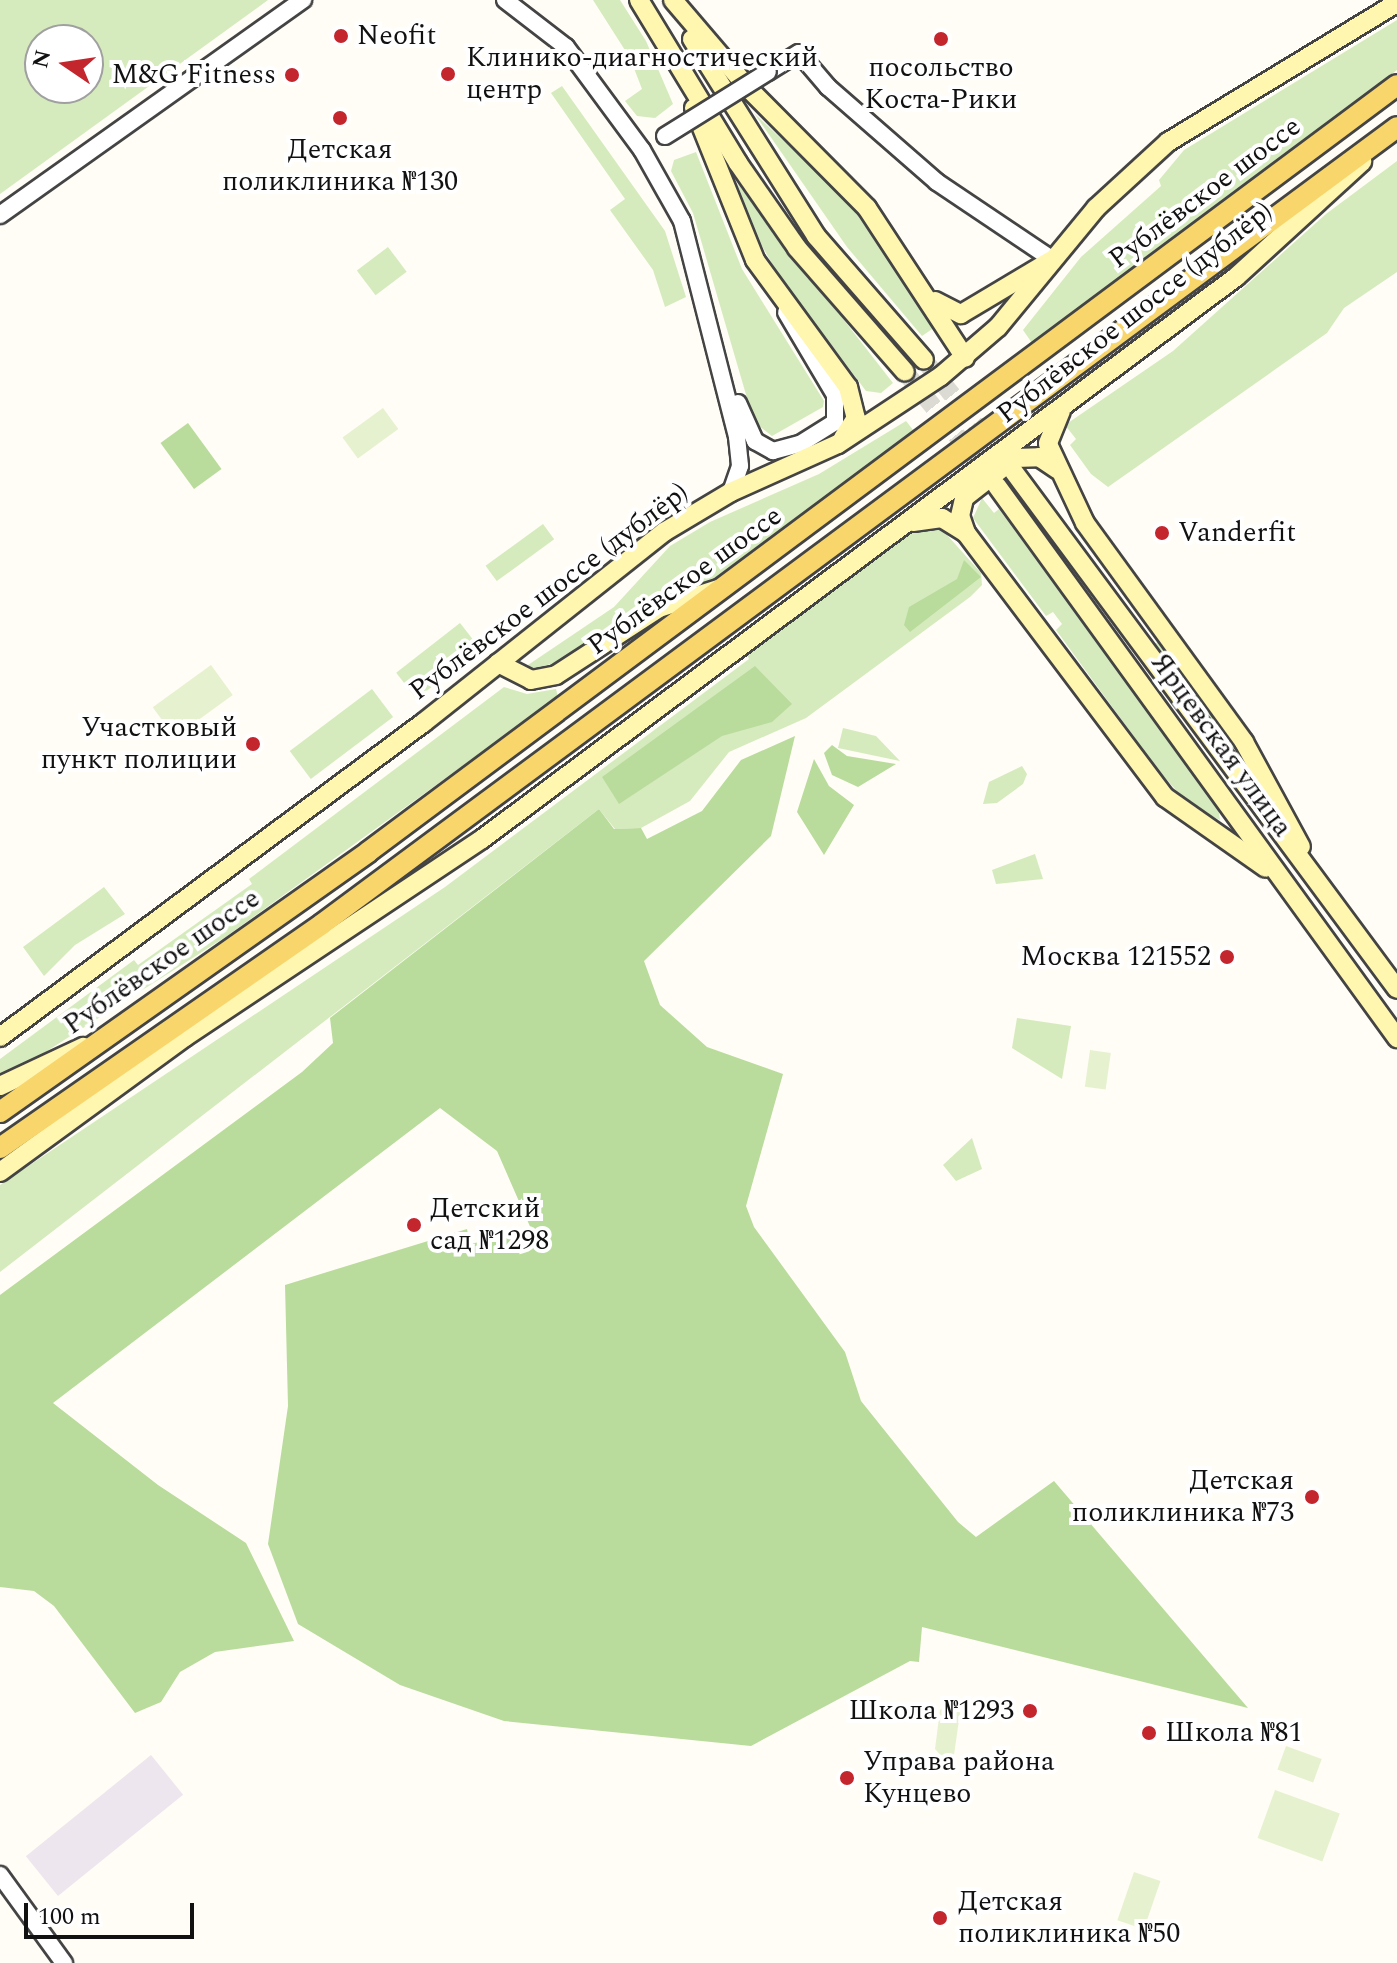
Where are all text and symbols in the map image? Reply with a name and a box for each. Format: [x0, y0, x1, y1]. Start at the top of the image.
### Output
place label: Neofit [357, 19, 436, 53]
north arrow [24, 24, 104, 104]
marker: Neofit [332, 27, 350, 45]
marker: посольство Коста-Рики [932, 30, 950, 48]
place label: Клинико-диагностический центр [466, 41, 818, 107]
text: N [24, 46, 60, 71]
place label: посольство Коста-Рики [865, 51, 1017, 117]
place label: M&G Fitness [112, 58, 276, 92]
marker: Клинико-диагностический центр [437, 63, 459, 85]
marker: M&G Fitness [283, 66, 301, 84]
marker: Детская поликлиника №130 [329, 107, 351, 129]
street label: Рублёвское шоссе [1102, 110, 1308, 276]
place label: Детская поликлиника №130 [222, 133, 458, 199]
street label: Рублёвское шоссе (дублёр) [990, 195, 1280, 431]
street label: Рублёвское шоссе (дублёр) [403, 476, 695, 708]
street label: Рублёвское шоссе [581, 499, 789, 663]
place label: Vanderfit [1178, 516, 1296, 550]
marker: Vanderfit [1153, 524, 1171, 542]
street label: Ярцевская улица [1143, 647, 1299, 843]
place label: Участковый пункт полиции [41, 711, 237, 777]
marker: Участковый пункт полиции [244, 735, 262, 753]
street label: Рублёвское шоссе [57, 882, 267, 1042]
place label: Москва 121552 [1020, 940, 1211, 974]
marker: Москва 121552 [1218, 948, 1236, 966]
place label: Детский сад №1298 [430, 1192, 549, 1258]
marker: Детский сад №1298 [405, 1216, 423, 1234]
place label: Детская поликлиника №73 [1072, 1464, 1294, 1530]
marker: Детская поликлиника №73 [1301, 1486, 1323, 1508]
place label: Школа №1293 [848, 1694, 1014, 1728]
marker: Школа №1293 [1021, 1702, 1039, 1720]
place label: Школа №81 [1165, 1716, 1303, 1750]
marker: Школа №81 [1140, 1724, 1158, 1742]
place label: Управа района Кунцево [863, 1745, 1055, 1811]
marker: Управа района Кунцево [838, 1769, 856, 1787]
place label: Детская поликлиника №50 [958, 1885, 1180, 1951]
scale bar [28, 1887, 198, 1937]
text: 100 m [38, 1899, 101, 1935]
marker: Детская поликлиника №50 [929, 1907, 951, 1929]

